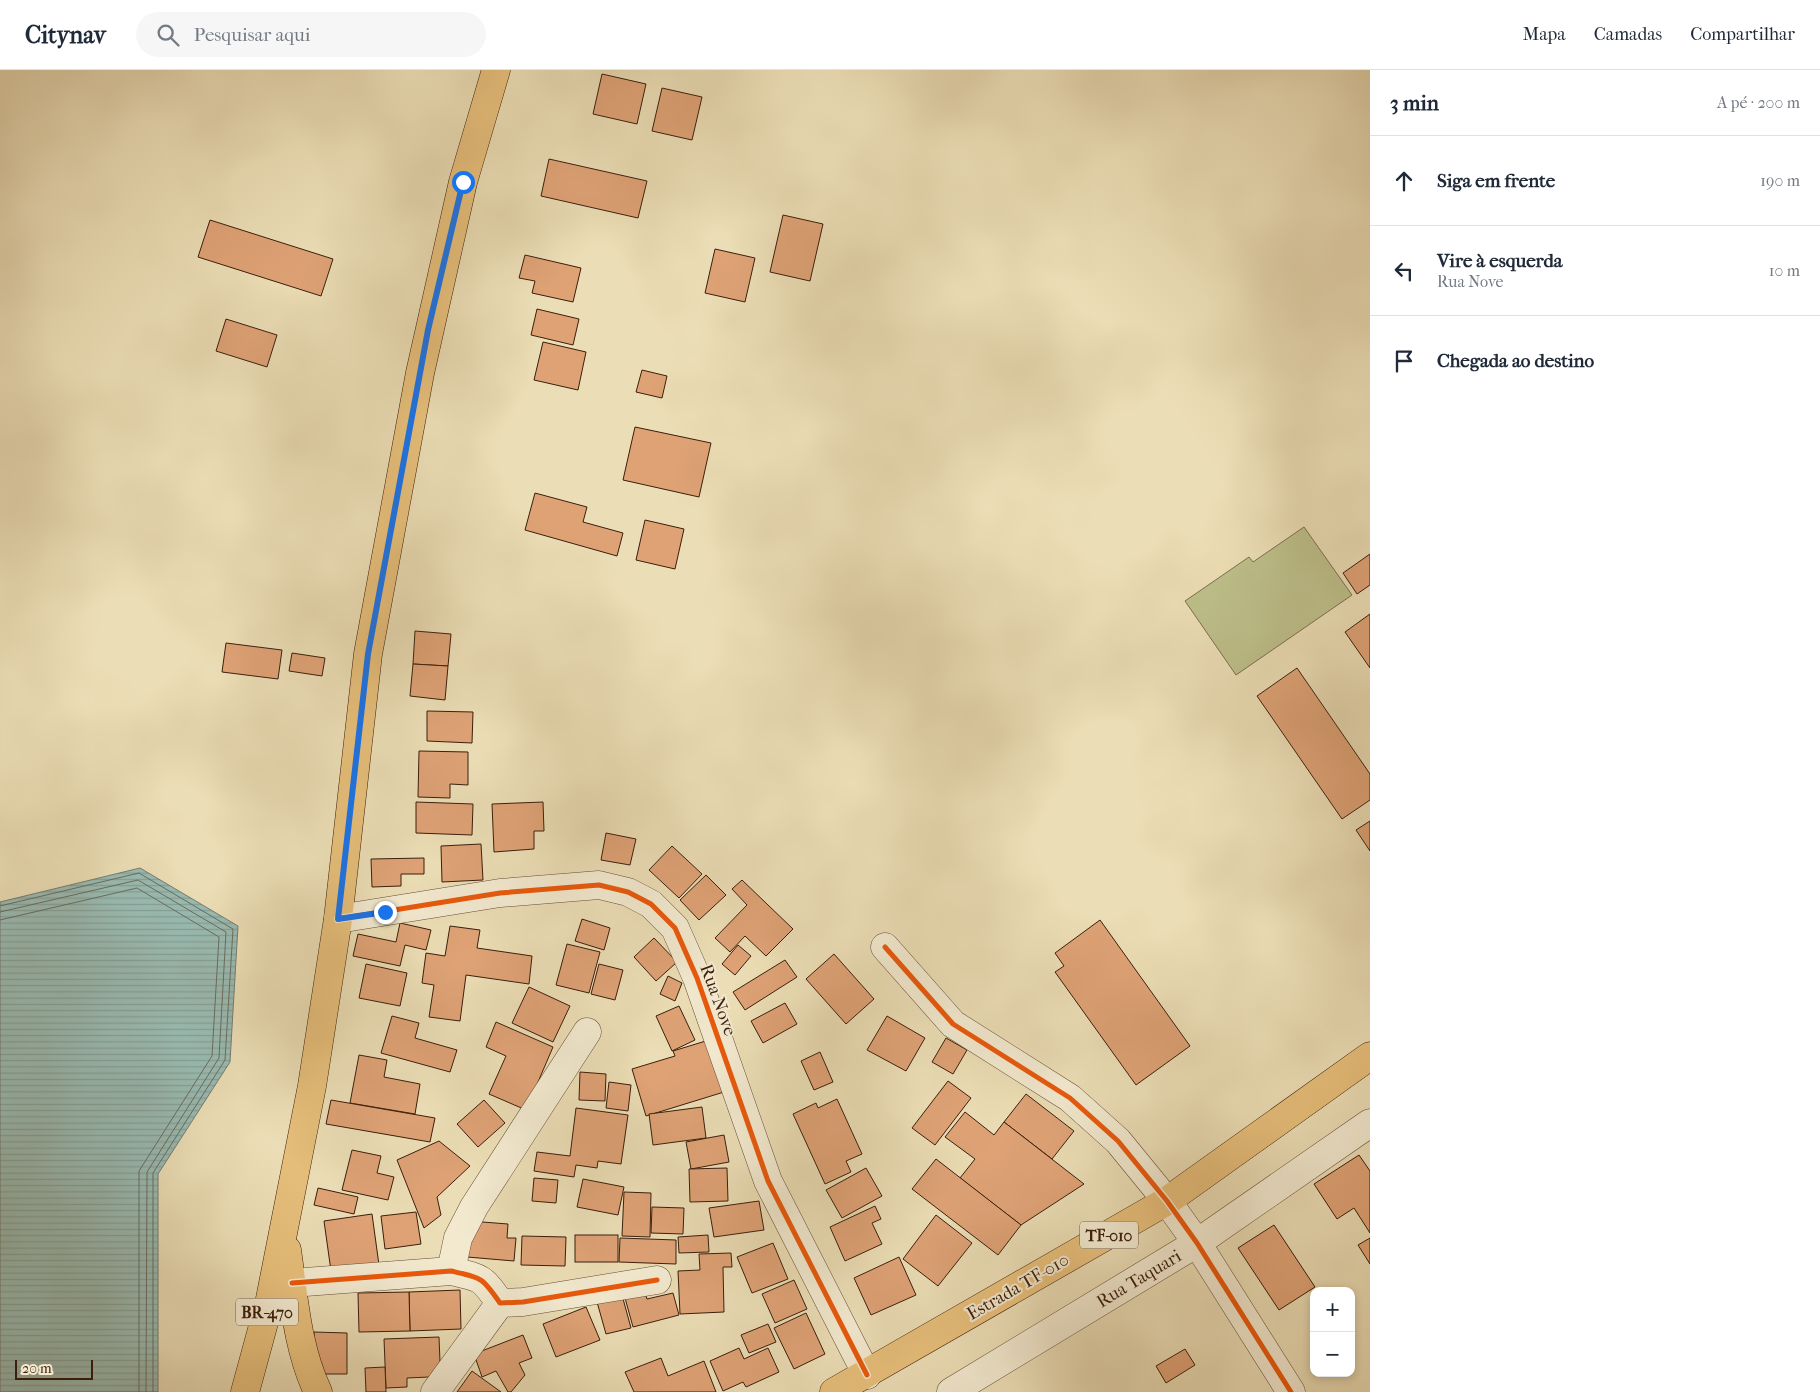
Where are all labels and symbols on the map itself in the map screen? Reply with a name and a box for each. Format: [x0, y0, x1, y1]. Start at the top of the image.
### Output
route start [452, 171, 475, 194]
route end [374, 901, 397, 924]
street label: Rua Nove [695, 961, 741, 1039]
road number: TF-010 [1080, 1222, 1138, 1248]
street label: Rua Taquari [1093, 1245, 1186, 1312]
street label: Estrada TF-010 [963, 1249, 1073, 1325]
road number: BR-470 [236, 1298, 298, 1326]
scale bar [15, 1357, 92, 1380]

